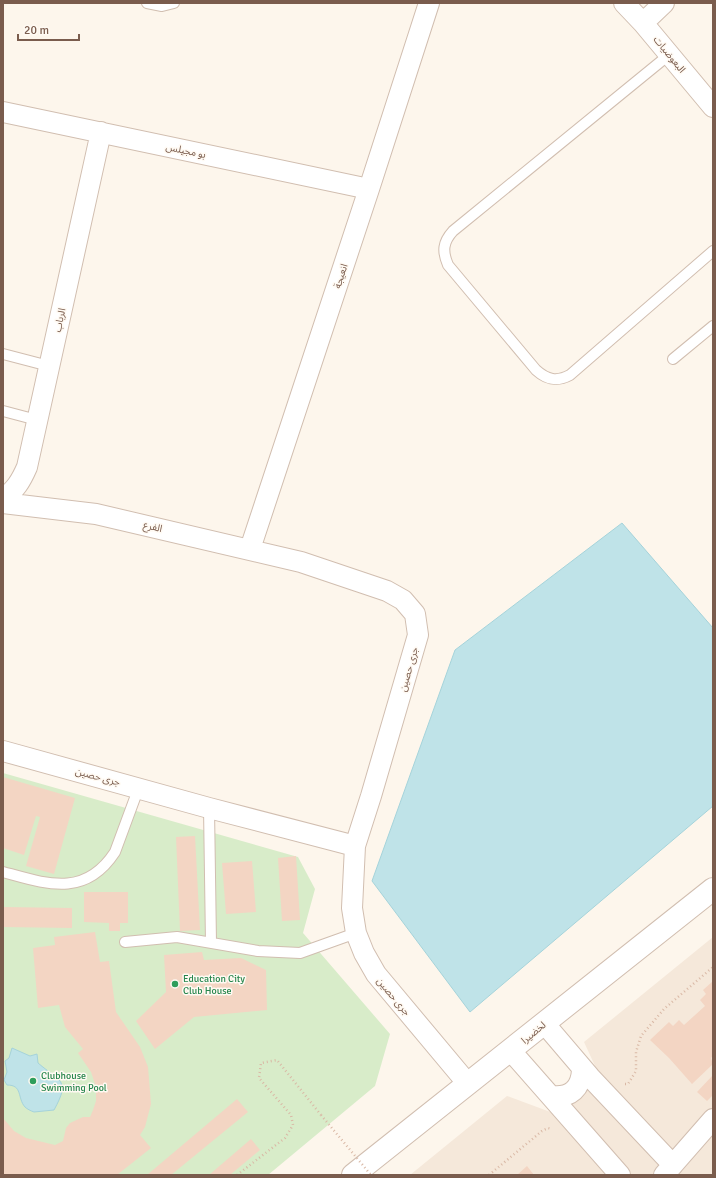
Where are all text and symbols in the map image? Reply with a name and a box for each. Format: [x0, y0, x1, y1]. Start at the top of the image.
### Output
scale bar [18, 16, 79, 42]
text: 20 m [24, 23, 49, 38]
street label: البعوضيات [651, 34, 688, 75]
street label: بو مجيلس [165, 141, 207, 161]
street label: انعيجة [331, 262, 351, 290]
street label: الرباب [52, 307, 68, 333]
street label: الفرع [142, 519, 163, 536]
street label: جرى حصين [397, 645, 421, 693]
street label: جرى حصين [74, 765, 122, 789]
place label: Education City Club House [183, 973, 245, 997]
street label: جرى حصين [374, 975, 413, 1018]
marker: Education City Club House [170, 979, 180, 989]
street label: لخضيرا [519, 1019, 549, 1046]
place label: Clubhouse Swimming Pool [41, 1070, 107, 1094]
marker: Clubhouse Swimming Pool [28, 1076, 38, 1086]

